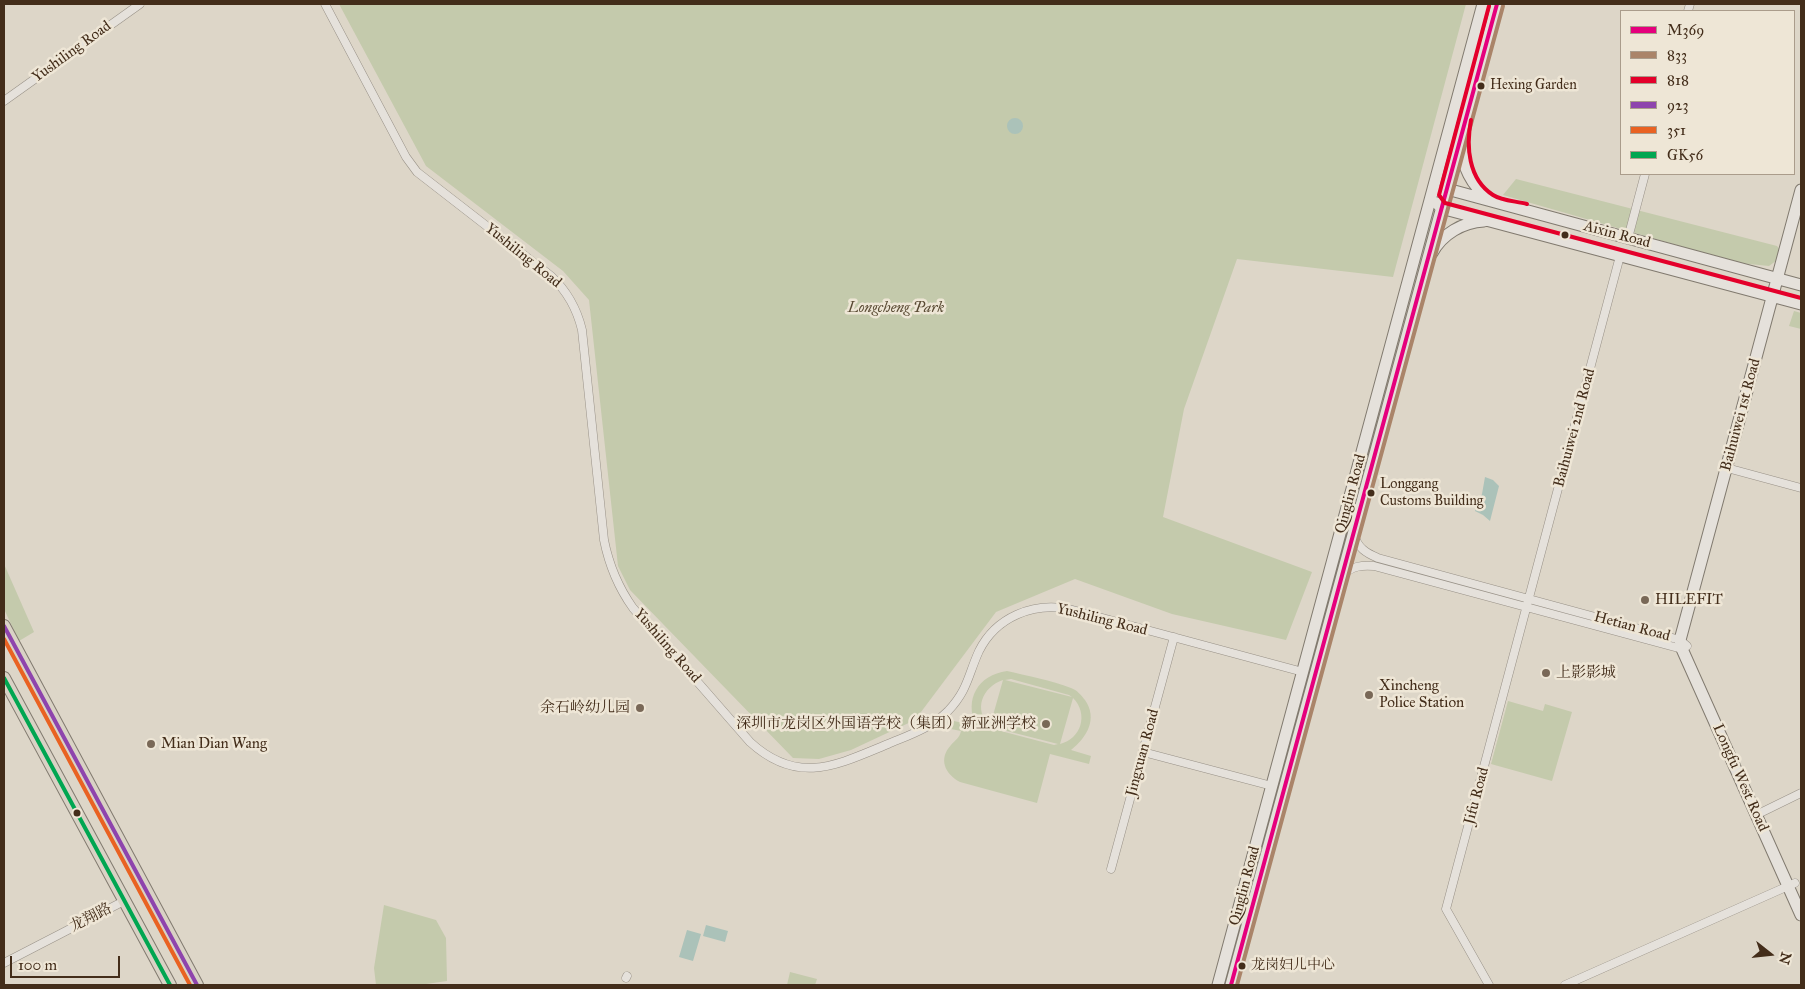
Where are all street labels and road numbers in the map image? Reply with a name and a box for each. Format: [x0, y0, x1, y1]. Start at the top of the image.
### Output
street label: Yushiling Road [29, 17, 115, 87]
street label: Aixin Road [1582, 217, 1652, 253]
street label: Yushiling Road [481, 220, 565, 292]
street label: Baihuiwei 1st Road [1717, 357, 1765, 473]
street label: Baihuiwei 2nd Road [1551, 367, 1599, 489]
street label: Qinglin Road [1332, 452, 1370, 536]
street label: Yushiling Road [1055, 600, 1149, 640]
street label: Yushiling Road [630, 605, 704, 687]
street label: Hetian Road [1592, 608, 1672, 646]
street label: Jingxuan Road [1123, 707, 1163, 799]
street label: Longfu West Road [1708, 721, 1772, 835]
street label: Jifu Road [1461, 765, 1493, 827]
street label: Qinglin Road [1226, 844, 1264, 928]
street label: 龙翔路 [67, 900, 115, 936]

